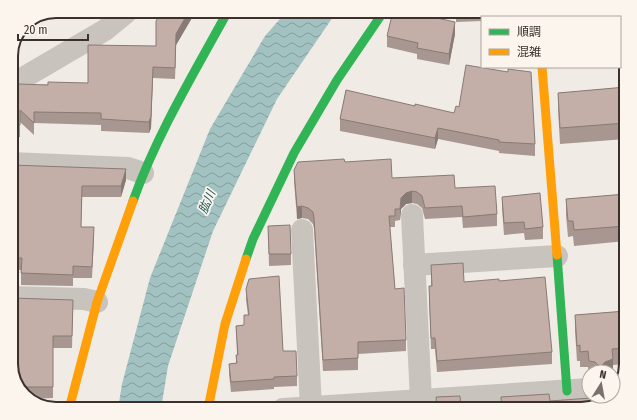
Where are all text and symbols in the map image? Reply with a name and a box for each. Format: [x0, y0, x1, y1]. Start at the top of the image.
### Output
scale bar [18, 16, 88, 42]
legend [481, 16, 621, 68]
text: 20 m [24, 23, 48, 37]
text: 順調 [517, 25, 541, 39]
text: 混雑 [517, 45, 541, 59]
water label: 肱川 [196, 186, 219, 216]
north arrow [581, 364, 621, 404]
text: N [598, 368, 607, 382]

